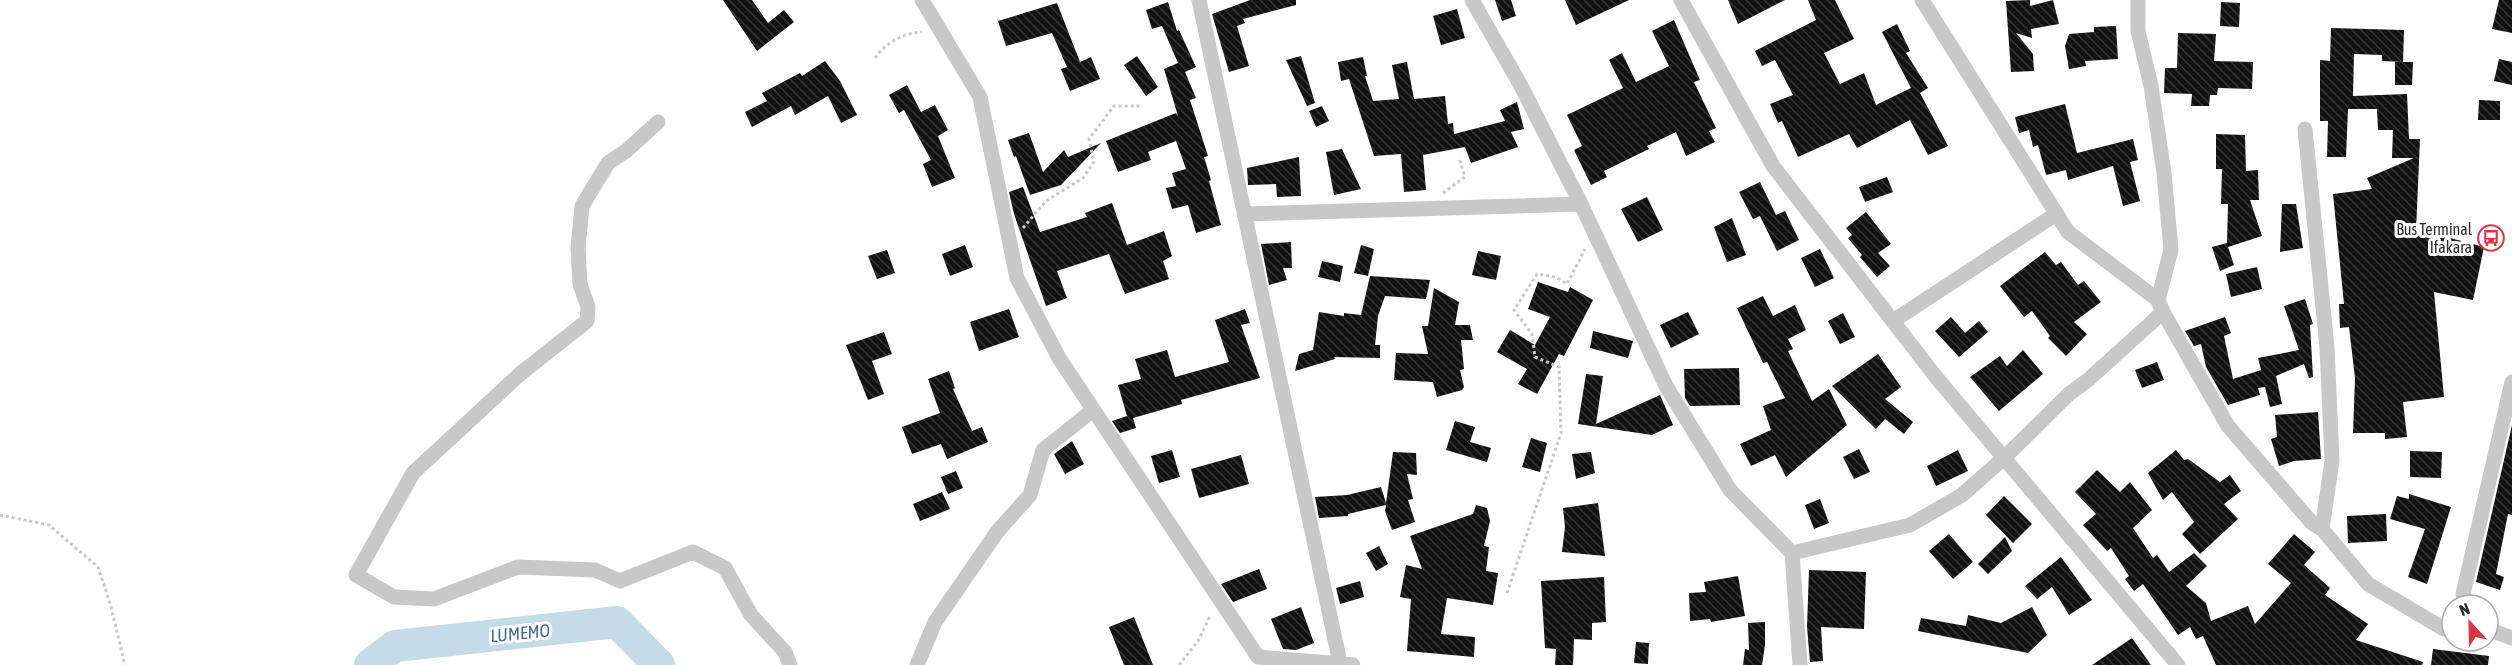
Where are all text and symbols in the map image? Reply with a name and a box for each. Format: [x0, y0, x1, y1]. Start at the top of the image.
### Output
place label: Bus Terminal Ifakara [2396, 220, 2473, 256]
bus stop icon: Bus Terminal Ifakara [2476, 223, 2506, 253]
north arrow [2440, 593, 2500, 653]
text: N [2457, 599, 2472, 619]
water label: LUMEMO [489, 619, 551, 647]

